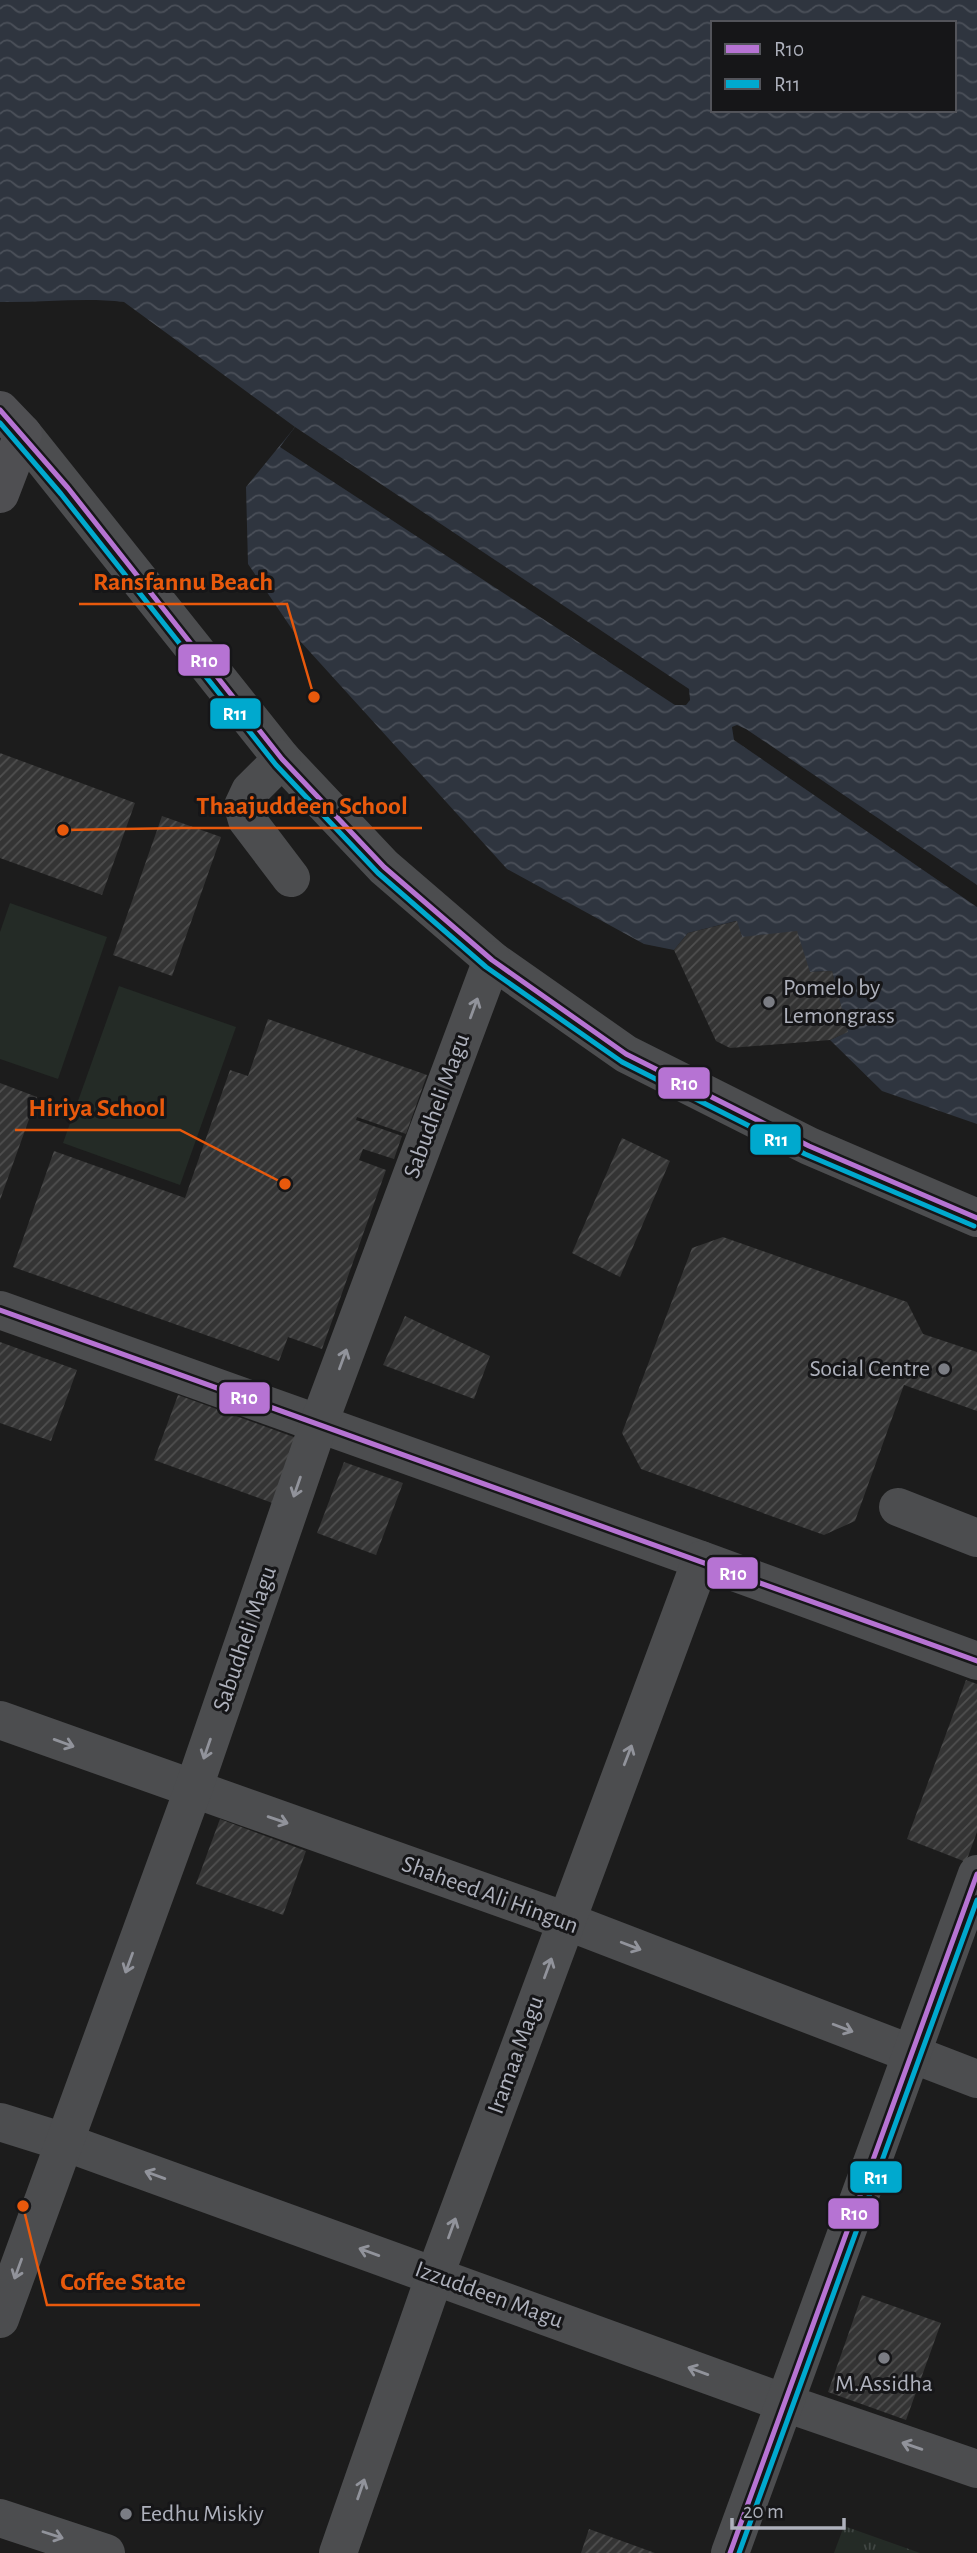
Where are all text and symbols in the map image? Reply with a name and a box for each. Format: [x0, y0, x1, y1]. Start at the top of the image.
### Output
legend [711, 21, 956, 112]
text: R10 [774, 39, 804, 60]
text: R11 [774, 74, 800, 95]
callout: Ransfannu Beach [79, 557, 287, 604]
text: Ransfannu Beach [93, 569, 273, 595]
line badge: R10 [177, 643, 231, 677]
text: R10 [190, 652, 218, 671]
line badge: R11 [209, 697, 262, 730]
text: R11 [223, 705, 247, 724]
callout: Thaajuddeen School [183, 781, 422, 828]
text: Thaajuddeen School [196, 793, 408, 819]
place label: Pomelo by Lemongrass [783, 976, 895, 1028]
marker: Pomelo by Lemongrass [761, 994, 777, 1010]
one-way arrow [469, 998, 481, 1020]
street label: Sabudheli Magu [400, 1031, 474, 1181]
line badge: R10 [657, 1066, 711, 1100]
text: R10 [670, 1075, 698, 1094]
callout: Hiriya School [15, 1083, 180, 1130]
text: Hiriya School [28, 1095, 166, 1121]
line badge: R11 [749, 1123, 802, 1156]
text: R11 [764, 1131, 788, 1150]
one-way arrow [338, 1348, 350, 1370]
place label: Social Centre [809, 1357, 930, 1381]
marker: Social Centre [936, 1361, 952, 1377]
line badge: R10 [218, 1381, 271, 1415]
text: R10 [230, 1389, 258, 1408]
one-way arrow [290, 1476, 302, 1498]
line badge: R10 [706, 1556, 759, 1590]
street label: Sabudheli Magu [209, 1563, 281, 1715]
text: R10 [719, 1565, 747, 1584]
one-way arrow [200, 1737, 212, 1759]
one-way arrow [53, 1738, 75, 1750]
one-way arrow [623, 1745, 635, 1767]
one-way arrow [267, 1815, 289, 1827]
street label: Shaheed Ali Hingun [399, 1852, 581, 1938]
one-way arrow [619, 1941, 641, 1954]
one-way arrow [122, 1951, 135, 1973]
one-way arrow [543, 1958, 556, 1980]
street label: Iramaa Magu [484, 1993, 548, 2117]
one-way arrow [831, 2023, 853, 2036]
line badge: R11 [849, 2160, 903, 2194]
one-way arrow [144, 2168, 166, 2180]
text: R11 [864, 2169, 888, 2188]
line badge: R10 [827, 2197, 880, 2230]
text: R10 [840, 2205, 868, 2224]
one-way arrow [447, 2217, 459, 2239]
one-way arrow [358, 2244, 380, 2257]
one-way arrow [11, 2257, 23, 2279]
street label: Izzuddeen Magu [412, 2257, 566, 2333]
callout: Coffee State [47, 2258, 200, 2305]
text: Coffee State [60, 2269, 186, 2295]
marker: M.Assidha [876, 2350, 892, 2366]
one-way arrow [687, 2364, 709, 2376]
place label: M.Assidha [835, 2372, 933, 2396]
one-way arrow [902, 2439, 924, 2451]
one-way arrow [356, 2478, 368, 2500]
scale bar [732, 2486, 844, 2530]
text: 20 m [743, 2501, 784, 2522]
place label: Eedhu Miskiy [140, 2502, 264, 2526]
marker: Eedhu Miskiy [118, 2506, 134, 2522]
one-way arrow [42, 2530, 64, 2542]

